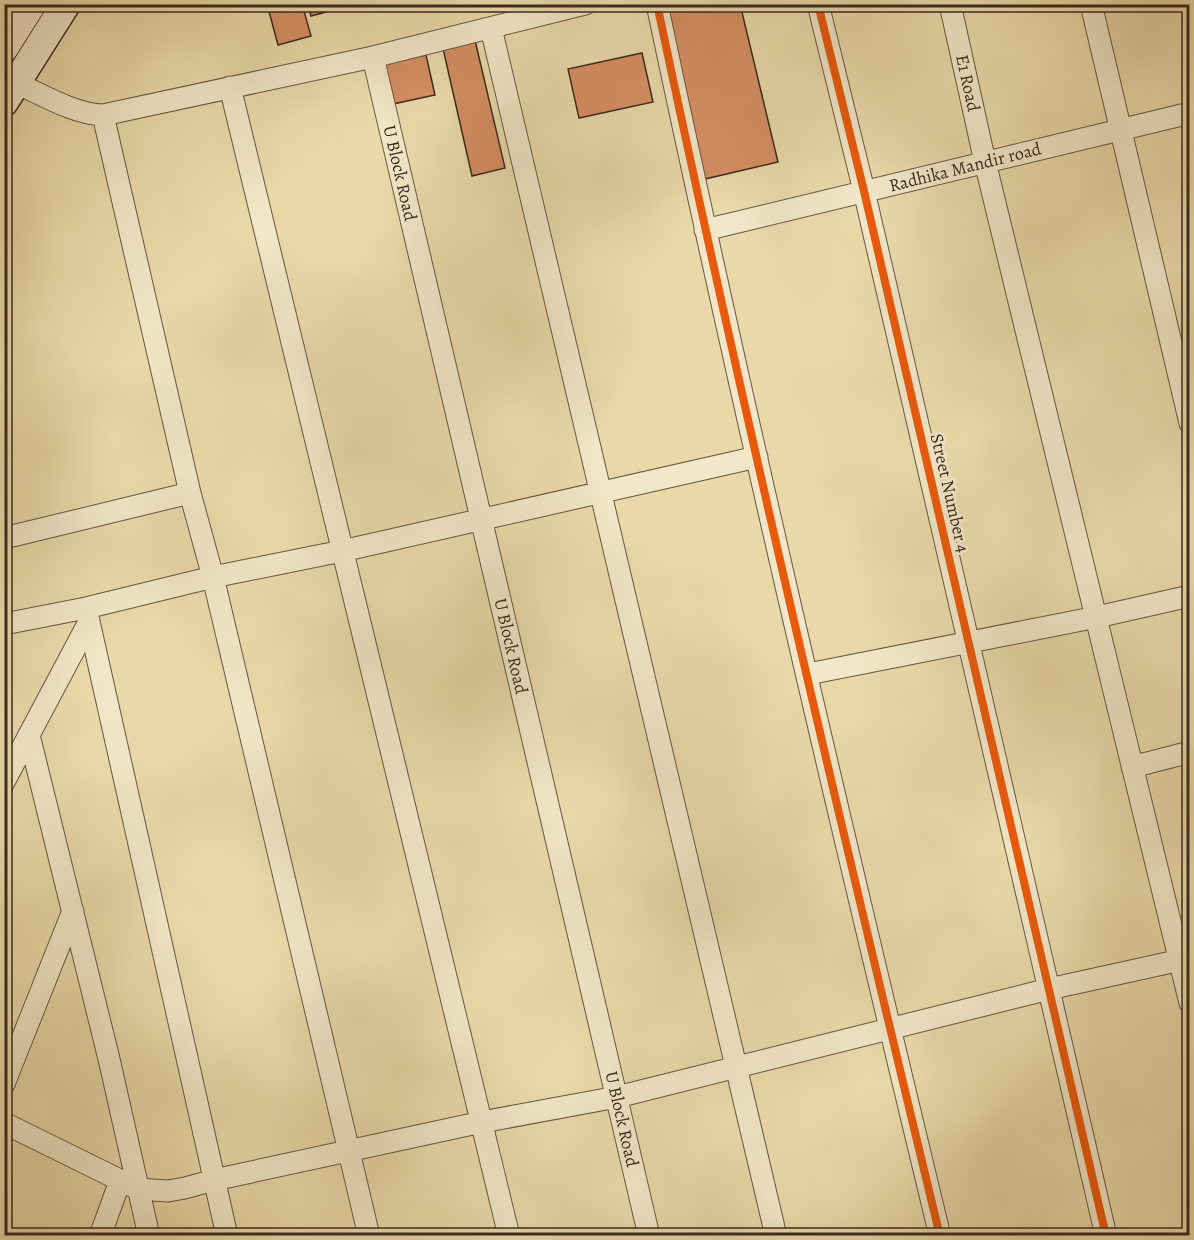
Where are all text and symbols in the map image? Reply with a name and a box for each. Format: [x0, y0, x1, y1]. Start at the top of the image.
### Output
street label: E1 Road [950, 52, 986, 114]
street label: U Block Road [377, 123, 423, 224]
street label: Radhika Mandir road [886, 136, 1044, 198]
street label: Street Number 4 [925, 431, 975, 555]
street label: U Block Road [488, 596, 534, 697]
street label: U Block Road [599, 1069, 645, 1170]

